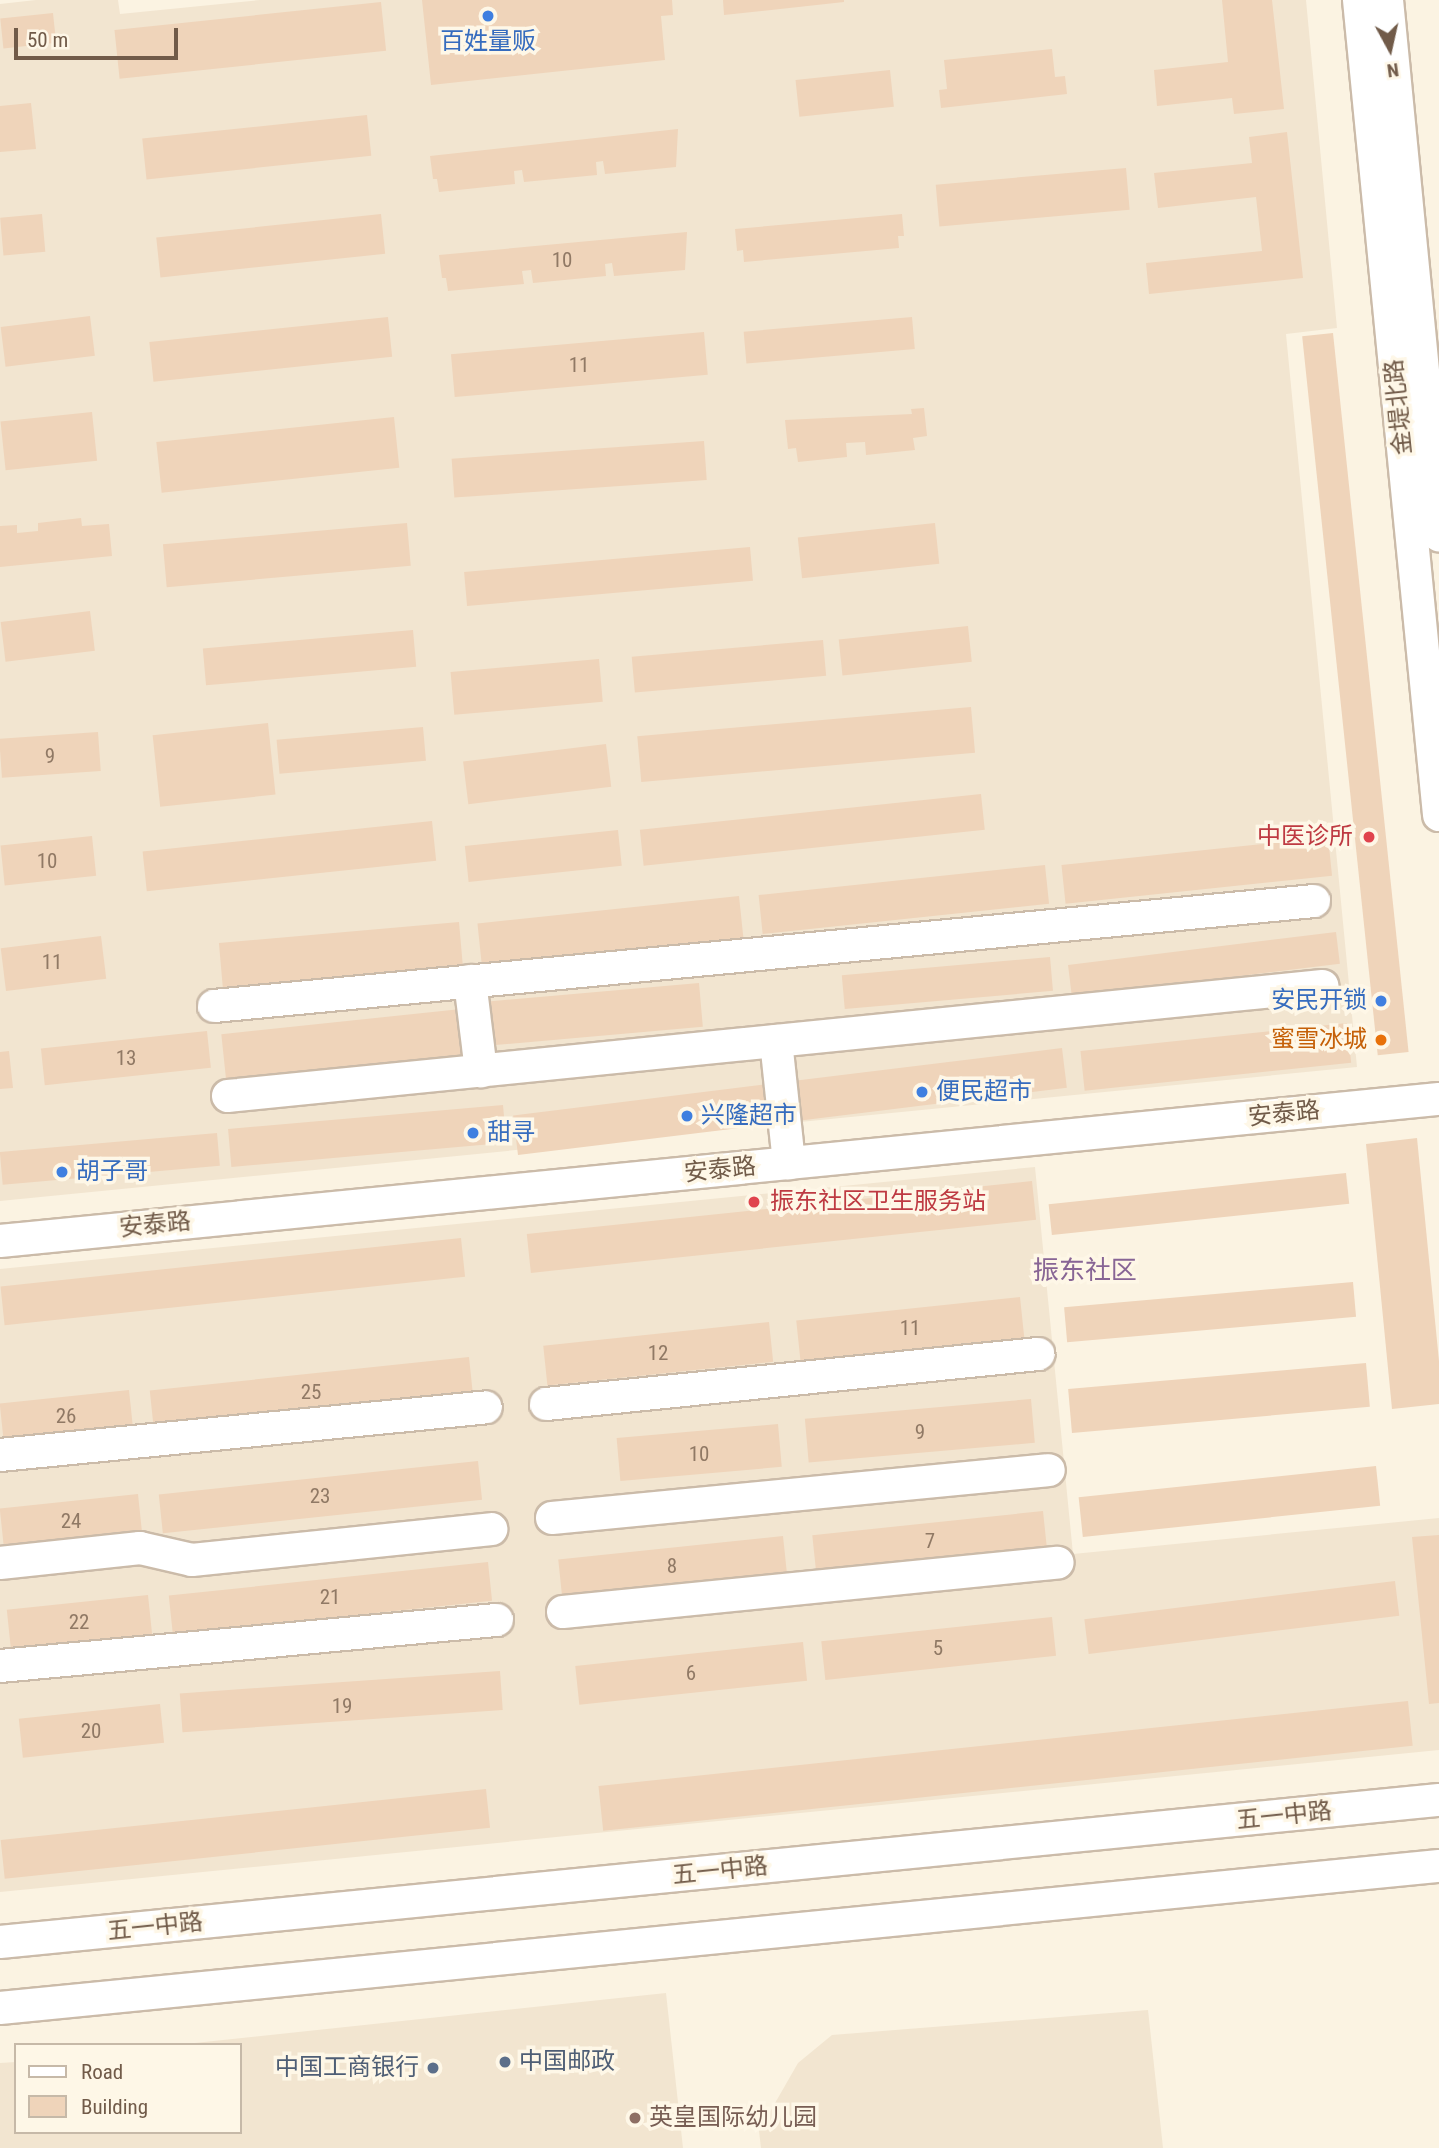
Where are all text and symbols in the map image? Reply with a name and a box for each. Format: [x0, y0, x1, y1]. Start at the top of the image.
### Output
marker: 百姓量贩 [480, 8, 496, 24]
scale bar [18, 14, 182, 58]
north arrow [1355, 14, 1425, 84]
text: 50 m [27, 28, 68, 52]
place label: 百姓量贩 [440, 28, 536, 56]
text: N [1386, 58, 1400, 82]
house number: 10 [552, 247, 572, 273]
house number: 11 [569, 352, 589, 378]
street label: 金堤北路 [1380, 358, 1418, 456]
house number: 9 [45, 743, 55, 769]
place label: 中医诊所 [1257, 823, 1353, 851]
marker: 中医诊所 [1359, 827, 1379, 847]
house number: 10 [37, 848, 57, 874]
house number: 11 [42, 949, 62, 975]
place label: 安民开锁 [1271, 987, 1367, 1015]
marker: 安民开锁 [1373, 993, 1389, 1009]
place label: 蜜雪冰城 [1271, 1026, 1367, 1054]
marker: 蜜雪冰城 [1373, 1032, 1389, 1048]
house number: 13 [116, 1045, 136, 1071]
place label: 便民超市 [936, 1078, 1032, 1106]
marker: 便民超市 [914, 1084, 930, 1100]
street label: 安泰路 [1247, 1096, 1321, 1132]
place label: 兴隆超市 [701, 1102, 797, 1130]
marker: 兴隆超市 [679, 1108, 695, 1124]
place label: 甜寻 [487, 1119, 535, 1147]
marker: 甜寻 [465, 1125, 481, 1141]
street label: 安泰路 [683, 1152, 757, 1188]
place label: 胡子哥 [76, 1158, 148, 1186]
marker: 胡子哥 [54, 1164, 70, 1180]
place label: 振东社区卫生服务站 [770, 1188, 986, 1216]
marker: 振东社区卫生服务站 [744, 1192, 764, 1212]
street label: 安泰路 [118, 1207, 192, 1243]
district label: 振东社区 [1033, 1255, 1137, 1287]
house number: 11 [900, 1315, 920, 1341]
house number: 12 [648, 1340, 668, 1366]
house number: 25 [301, 1379, 321, 1405]
house number: 26 [56, 1403, 76, 1429]
house number: 9 [915, 1419, 925, 1445]
house number: 10 [689, 1441, 709, 1467]
house number: 23 [310, 1483, 330, 1509]
house number: 24 [61, 1508, 81, 1534]
house number: 7 [925, 1528, 935, 1554]
house number: 8 [667, 1553, 677, 1579]
house number: 21 [320, 1584, 340, 1610]
house number: 22 [69, 1609, 89, 1635]
house number: 5 [933, 1635, 943, 1661]
house number: 6 [686, 1660, 696, 1686]
house number: 19 [332, 1693, 352, 1719]
house number: 20 [81, 1718, 101, 1744]
street label: 五一中路 [1235, 1797, 1333, 1835]
street label: 五一中路 [671, 1852, 769, 1890]
street label: 五一中路 [106, 1908, 204, 1946]
legend [14, 2043, 242, 2134]
place label: 中国邮政 [519, 2048, 615, 2076]
place label: 中国工商银行 [275, 2054, 419, 2082]
marker: 中国邮政 [497, 2054, 513, 2070]
text: Road [81, 2060, 123, 2084]
marker: 中国工商银行 [425, 2060, 441, 2076]
text: Building [81, 2095, 148, 2119]
place label: 英皇国际幼儿园 [649, 2104, 817, 2132]
marker: 英皇国际幼儿园 [627, 2110, 643, 2126]

